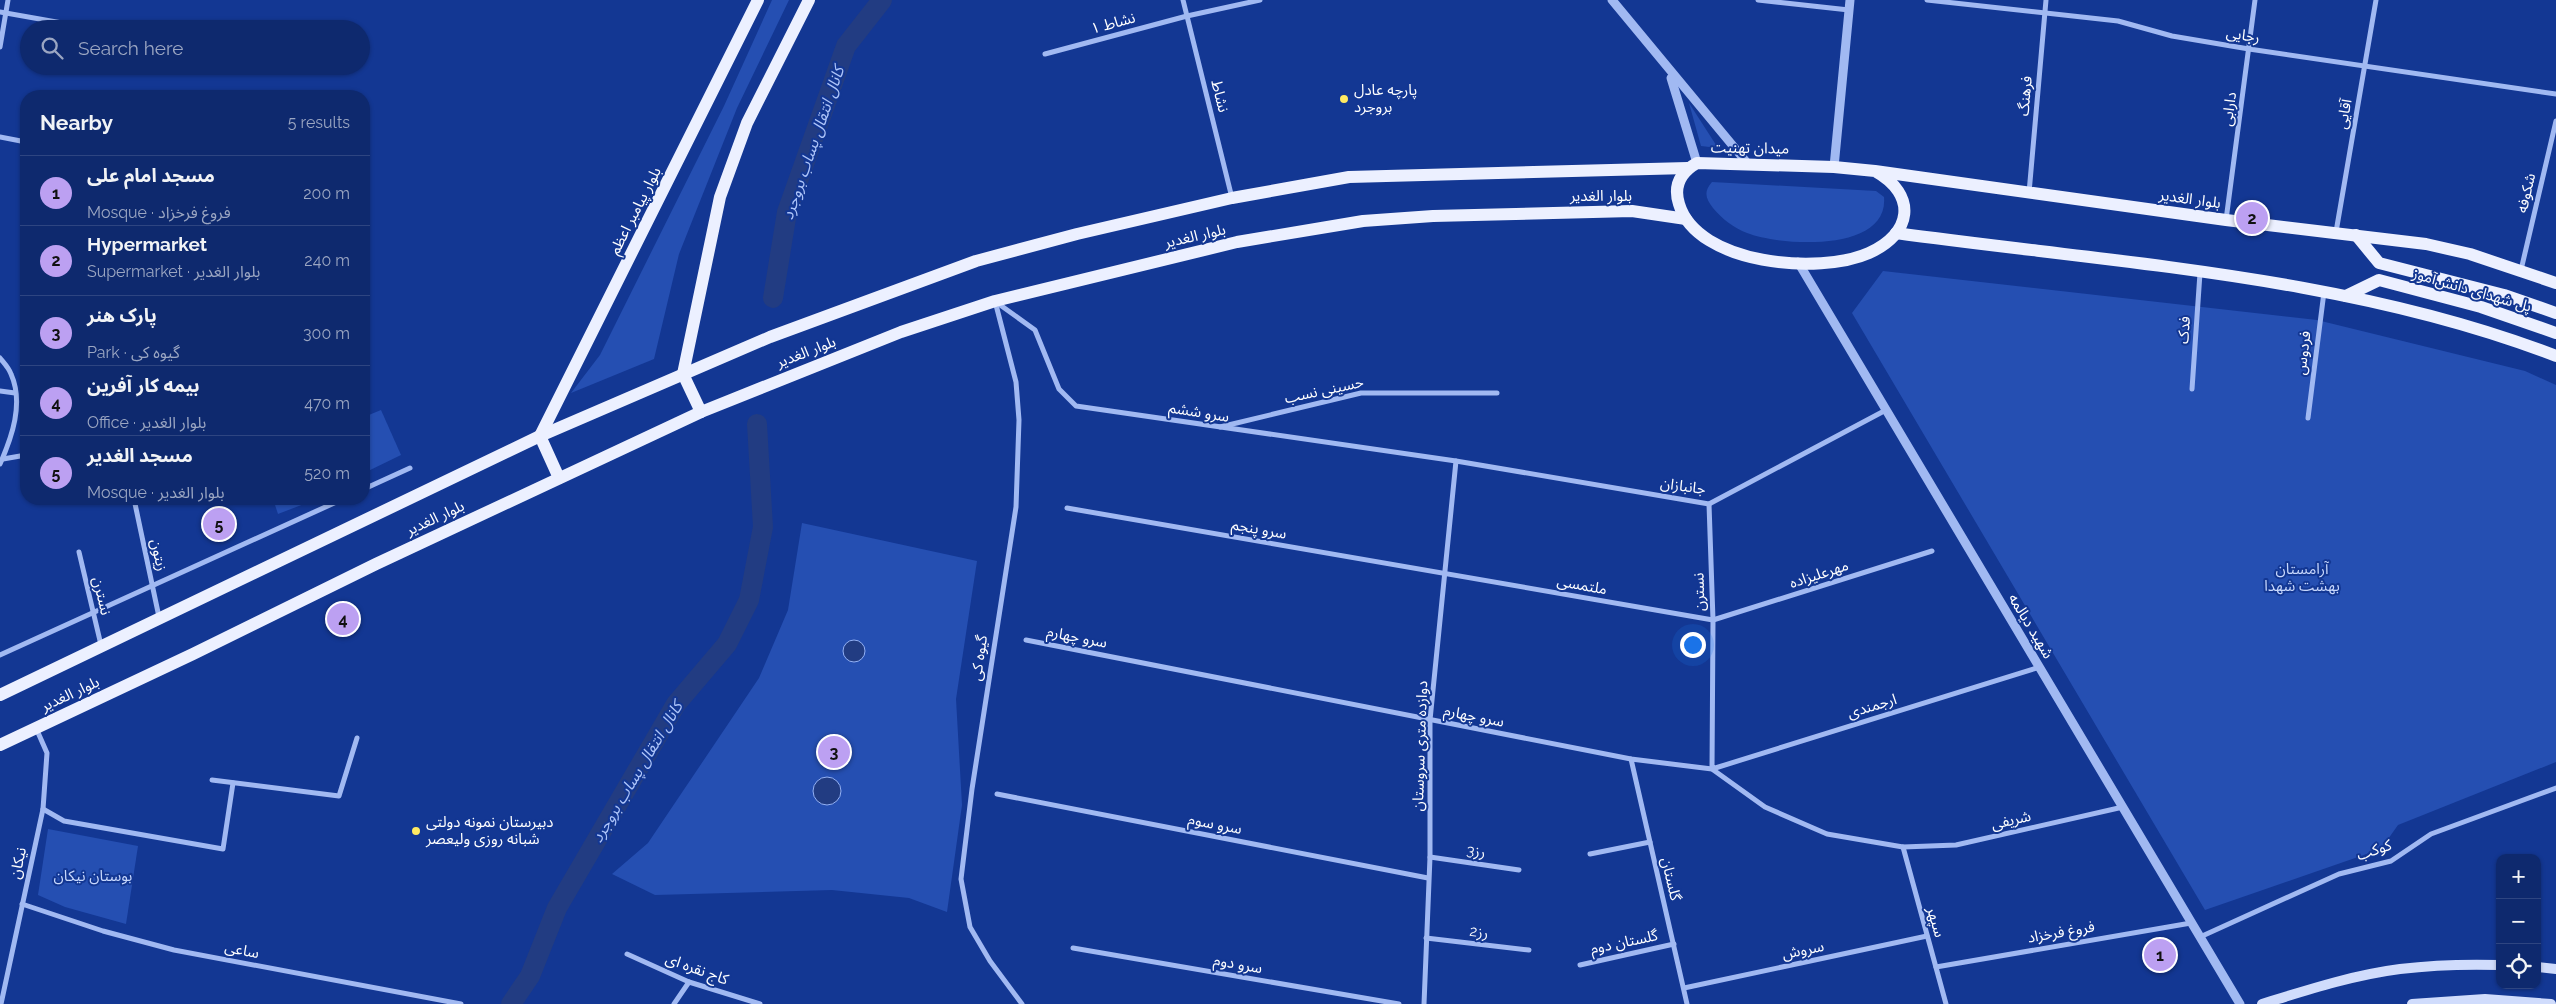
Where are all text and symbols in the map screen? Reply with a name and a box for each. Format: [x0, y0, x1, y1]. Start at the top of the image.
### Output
street label: نشاط ۱ [1089, 8, 1137, 38]
search box [20, 20, 370, 75]
street label: رجایی [2225, 23, 2261, 47]
icon: search [38, 34, 66, 62]
text: Search here [78, 37, 184, 59]
water label: کانال انتقال پساب بروجرد [778, 61, 850, 222]
street label: فرهنگ [2014, 75, 2036, 117]
street label: نشاط [1207, 78, 1233, 114]
place label: پارچه عادل بروجرد [1354, 81, 1417, 116]
street label: دارابی [2218, 91, 2240, 127]
marker: پارچه عادل بروجرد [1338, 93, 1350, 105]
street label: آقایی [2333, 97, 2356, 130]
text: Nearby [40, 110, 113, 135]
text: 5 results [288, 113, 350, 132]
street label: میدان تهنیت [1711, 138, 1789, 158]
text: مسجد امام علی [87, 164, 215, 186]
street label: بلوار پیامبر اعظم [605, 164, 667, 259]
street label: شکوفه [2513, 171, 2539, 215]
text: 1 [52, 184, 60, 203]
text: 200 m [303, 184, 350, 203]
street label: بلوار الغدیر [2157, 186, 2222, 212]
street label: بلوار الغدیر [1569, 187, 1632, 205]
pin: 2 [2236, 199, 2268, 237]
text: Mosque · فروغ فرخزاد [87, 203, 231, 222]
street label: بلوار الغدیر [1162, 220, 1227, 252]
text: Hypermarket [87, 233, 207, 255]
text: 2 [51, 251, 61, 270]
text: 240 m [304, 251, 350, 270]
text: Supermarket · بلوار الغدیر [87, 262, 260, 281]
street label: پل شهدای دانش‌آموز [2409, 264, 2534, 317]
text: پارک هنر [87, 304, 157, 326]
street label: فدک [2174, 315, 2194, 345]
text: 3 [52, 324, 60, 343]
text: 300 m [303, 324, 350, 343]
street label: فردوس [2291, 330, 2315, 376]
street label: بلوار الغدیر [773, 332, 838, 372]
text: Park · گیوه کی [87, 343, 180, 362]
street label: حسینی نسب [1283, 373, 1365, 407]
text: بیمه کار آفرین [87, 374, 200, 396]
text: 4 [51, 394, 61, 413]
text: 470 m [304, 394, 350, 413]
street label: سرو ششم [1167, 398, 1231, 428]
text: Office · بلوار الغدیر [87, 413, 206, 432]
text: مسجد الغدیر [87, 444, 193, 466]
text: 5 [52, 464, 60, 483]
text: 520 m [304, 464, 350, 483]
street label: جانبازان [1659, 474, 1707, 498]
text: Mosque · بلوار الغدیر [87, 483, 224, 502]
street label: بلوار الغدیر [402, 497, 467, 540]
pin: 5 [203, 505, 235, 543]
street label: سرو پنجم [1230, 515, 1288, 545]
street label: زیتون [147, 537, 171, 573]
street label: مهرعلیزاده [1787, 556, 1851, 592]
park label: آرامستان بهشت شهدا [2264, 560, 2340, 595]
street label: ملتمسی [1556, 572, 1608, 598]
street label: نسترن [1689, 572, 1709, 612]
street label: نسترن [89, 575, 115, 617]
street label: شهید دیالمه [2005, 590, 2058, 662]
pin: 4 [327, 600, 359, 638]
street label: سرو چهارم [1045, 622, 1109, 654]
your location [1680, 632, 1706, 658]
street label: گیوه کی [967, 633, 991, 682]
street label: بلوار الغدیر [37, 673, 102, 716]
street label: دوازده متری سروستان [1409, 680, 1431, 812]
street label: ارجمندی [1845, 690, 1899, 722]
water label: کانال انتقال پساب بروجرد [587, 695, 689, 846]
street label: سرو چهارم [1442, 701, 1506, 733]
pin: 3 [818, 733, 850, 771]
street label: شریفی [1989, 807, 2033, 833]
street label: سرو سوم [1186, 810, 1244, 840]
place label: دبیرستان نمونه دولتی شبانه روزی ولیعصر [425, 813, 553, 848]
marker: دبیرستان نمونه دولتی شبانه روزی ولیعصر [410, 825, 422, 837]
street label: کوکب [2354, 835, 2395, 864]
street label: رز3 [1465, 841, 1487, 861]
street label: نیکان [6, 846, 30, 880]
map controls [2496, 854, 2541, 989]
button: + [2496, 854, 2541, 899]
street label: گلستان [1657, 856, 1685, 903]
park label: بوستان نیکان [54, 867, 132, 885]
button: − [2496, 899, 2541, 944]
street label: سپهر [1922, 904, 1949, 940]
street label: فروغ فرخزاد [2026, 917, 2097, 950]
street label: رز2 [1469, 922, 1489, 942]
street label: گلستان دوم [1589, 926, 1661, 960]
pin: 1 [2144, 936, 2176, 974]
street label: سروش [1780, 937, 1826, 963]
street label: ساعی [223, 938, 261, 962]
button: locate [2496, 944, 2541, 989]
street label: کاج نقره ای [662, 949, 732, 992]
street label: سرو دوم [1212, 951, 1264, 979]

